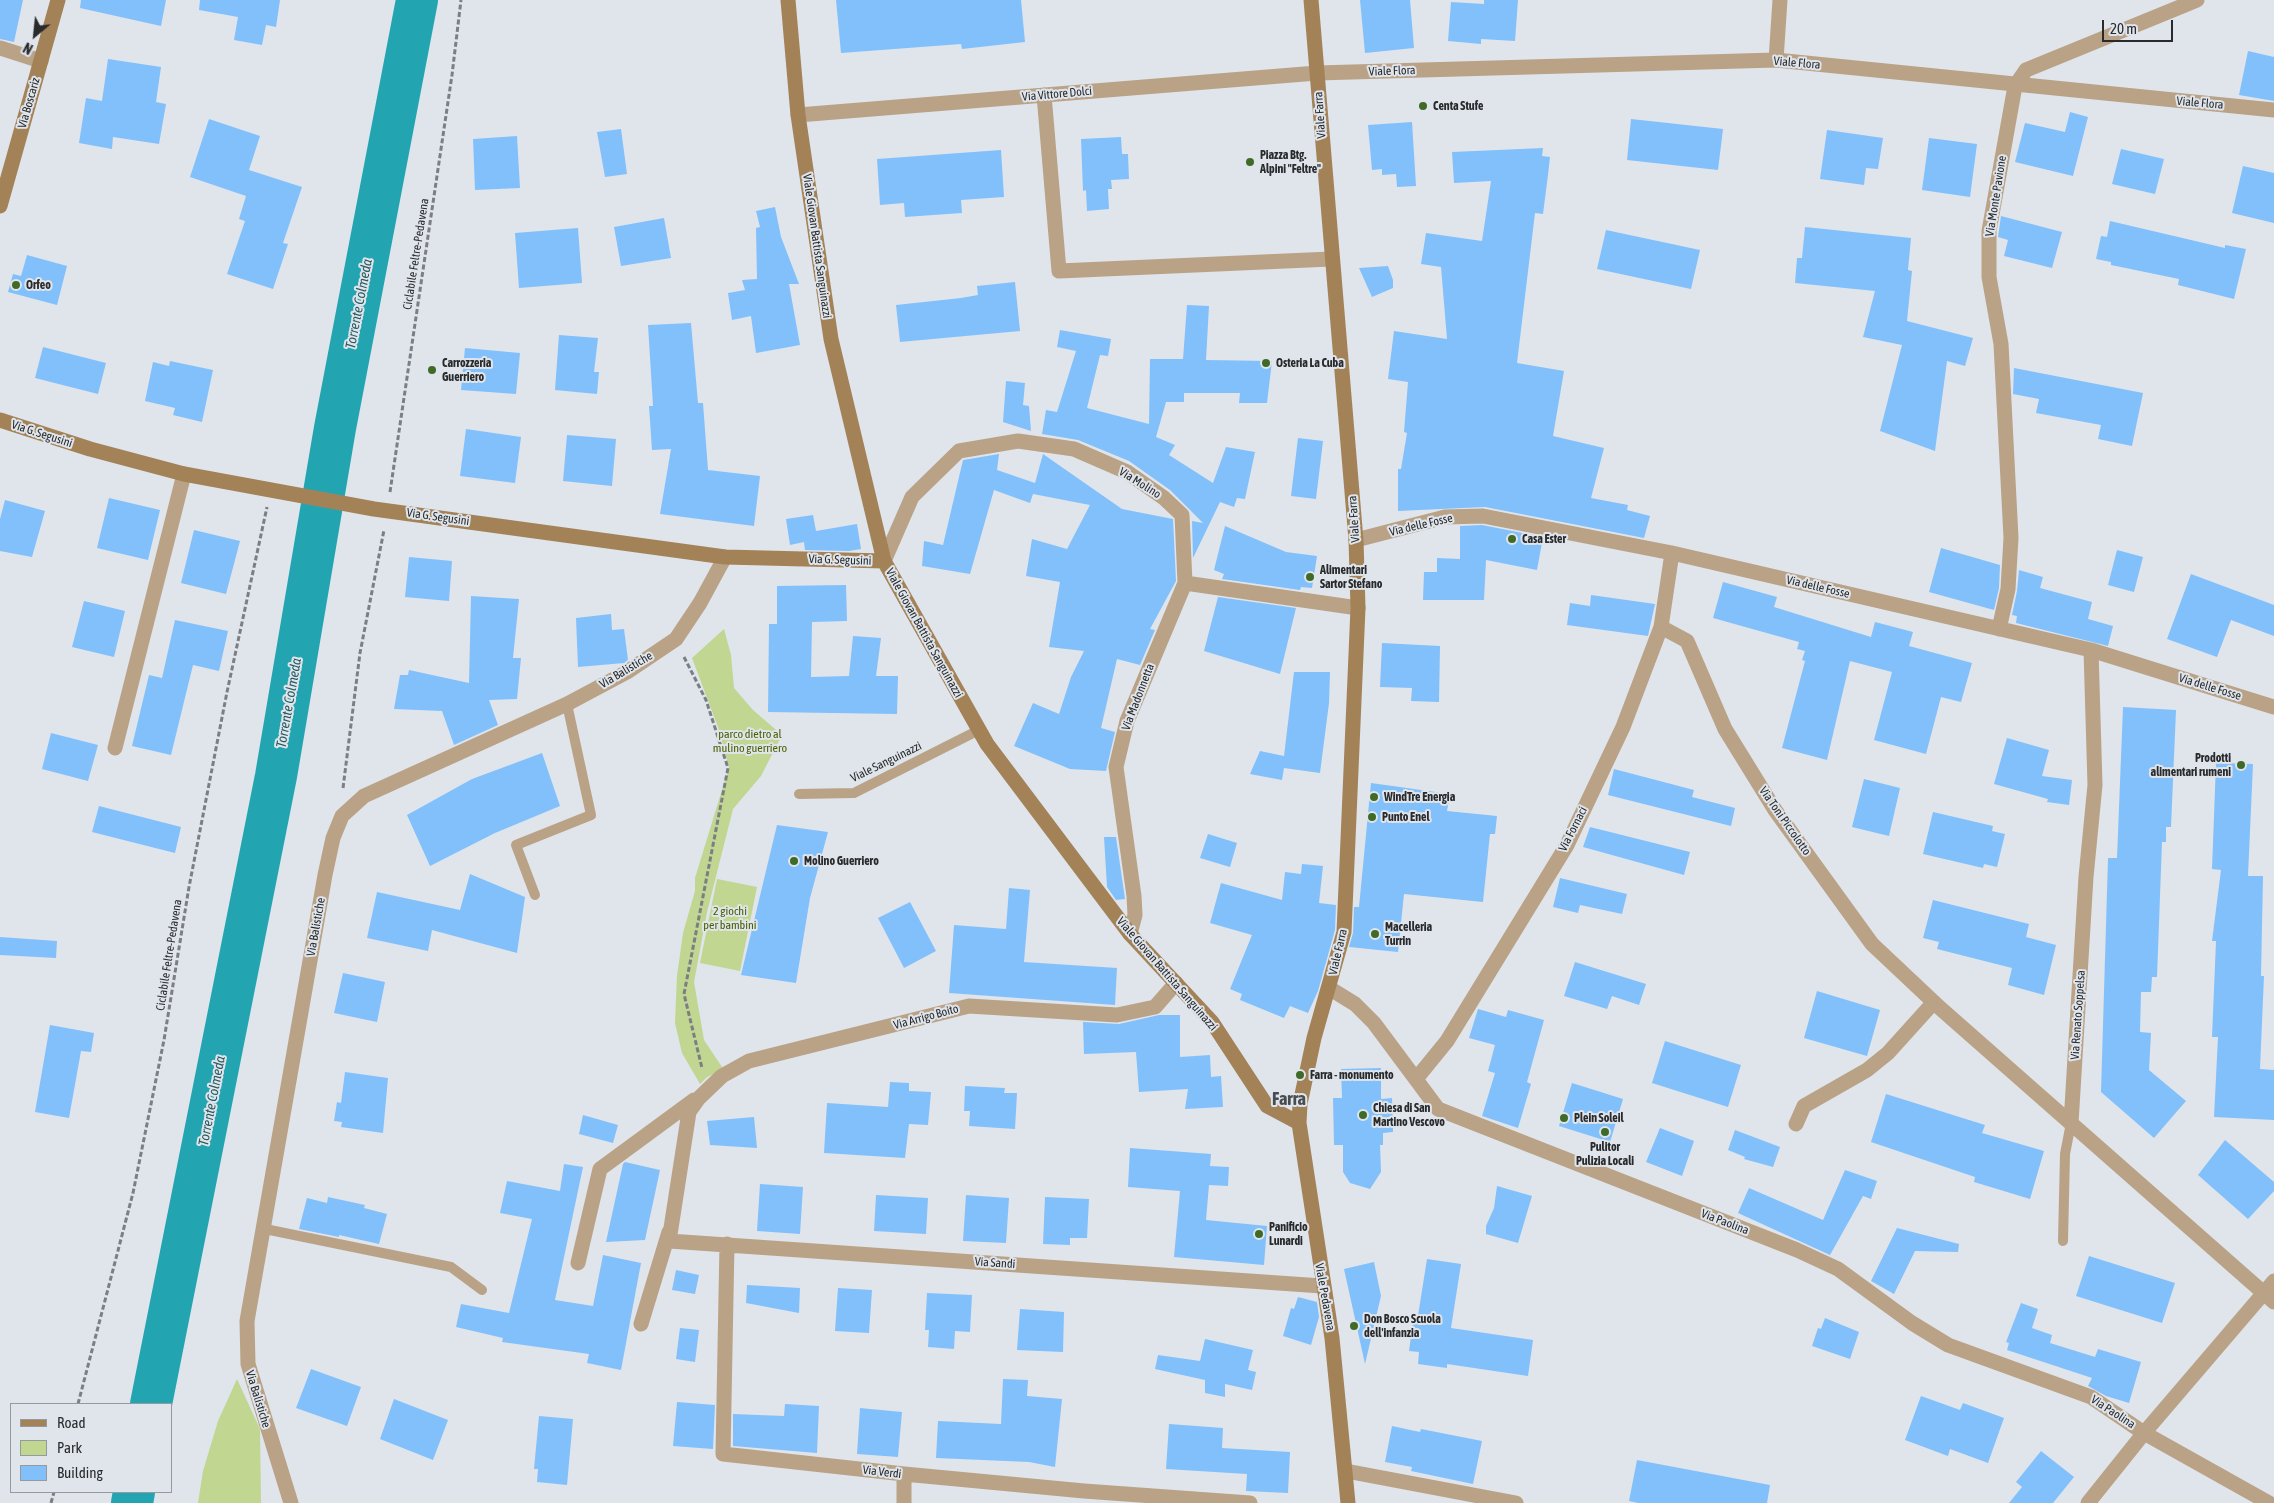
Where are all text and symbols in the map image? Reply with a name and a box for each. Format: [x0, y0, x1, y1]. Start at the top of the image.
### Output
north arrow [10, 10, 60, 60]
scale bar [2104, 10, 2175, 42]
text: 20 m [2110, 20, 2137, 37]
text: N [21, 39, 35, 57]
street label: Viale Flora [1773, 54, 1821, 72]
street label: Viale Flora [1368, 63, 1416, 79]
street label: Via Boscariz [15, 76, 43, 130]
street label: Via Vittore Dolci [1021, 84, 1093, 104]
street label: Viale Farra [1311, 91, 1329, 139]
street label: Viale Flora [2176, 94, 2224, 112]
place label: Centa Stufe [1433, 99, 1483, 113]
marker: Centa Stufe [1417, 100, 1429, 112]
place label: Piazza Btg. Alpini "Feltre" [1260, 148, 1321, 176]
street label: Via Monte Pavione [1983, 155, 2009, 237]
marker: Piazza Btg. Alpini "Feltre" [1244, 156, 1256, 168]
street label: Viale Giovan Battista Sanguinazzi [800, 173, 834, 319]
street label: Ciclabile Feltre-Pedavena [400, 197, 432, 311]
water label: Torrente Colmeda [342, 258, 376, 350]
place label: Orfeo [26, 278, 51, 292]
marker: Orfeo [10, 279, 22, 291]
place label: Carrozzeria Guerriero [442, 356, 491, 384]
place label: Osteria La Cuba [1276, 356, 1344, 370]
marker: Osteria La Cuba [1260, 357, 1272, 369]
marker: Carrozzeria Guerriero [426, 364, 438, 376]
street label: Via G. Segusini [10, 417, 74, 451]
street label: Via Molino [1116, 464, 1164, 502]
street label: Viale Farra [1345, 495, 1363, 543]
street label: Via G. Segusini [406, 505, 470, 529]
street label: Via delle Fosse [1388, 511, 1454, 539]
place label: Casa Ester [1522, 532, 1566, 546]
marker: Casa Ester [1506, 533, 1518, 545]
street label: Via G. Segusini [808, 552, 872, 568]
place label: Alimentari Sartor Stefano [1320, 563, 1382, 591]
street label: Viale Giovan Battista Sanguinazzi [882, 566, 966, 700]
marker: Alimentari Sartor Stefano [1304, 571, 1316, 583]
street label: Via delle Fosse [1785, 573, 1851, 601]
street label: Via Balistiche [597, 649, 655, 691]
water label: Torrente Colmeda [273, 657, 305, 749]
street label: Via Madonnetta [1119, 662, 1157, 732]
street label: Via delle Fosse [2177, 671, 2243, 703]
park label: parco dietro al mulino guerriero [713, 727, 787, 755]
street label: Viale Sanguinazzi [848, 739, 924, 785]
place label: Prodotti alimentari rumeni [2151, 751, 2231, 779]
marker: Prodotti alimentari rumeni [2235, 759, 2247, 771]
street label: Via Toni Piccolotto [1756, 784, 1814, 858]
place label: WindTre Energia [1384, 790, 1455, 804]
marker: WindTre Energia [1368, 791, 1380, 803]
street label: Via Fornaci [1556, 804, 1590, 854]
place label: Punto Enel [1382, 810, 1430, 824]
marker: Punto Enel [1366, 811, 1378, 823]
place label: Molino Guerriero [804, 854, 879, 868]
marker: Molino Guerriero [788, 855, 800, 867]
street label: Via Balistiche [304, 897, 328, 957]
street label: Ciclabile Feltre-Pedavena [153, 898, 185, 1012]
park label: 2 giochi per bambini [703, 904, 757, 932]
street label: Viale Giovan Battista Sanguinazzi [1114, 914, 1220, 1034]
place label: Macelleria Turrin [1385, 920, 1432, 948]
street label: Viale Farra [1326, 927, 1350, 977]
marker: Macelleria Turrin [1369, 928, 1381, 940]
street label: Via Renato Soppelsa [2068, 970, 2088, 1060]
street label: Via Arrigo Boito [892, 1001, 960, 1033]
water label: Torrente Colmeda [195, 1055, 229, 1147]
place label: Farra - monumento [1310, 1068, 1394, 1082]
marker: Farra - monumento [1294, 1069, 1306, 1081]
district label: Farra [1272, 1088, 1306, 1110]
place label: Chiesa di San Martino Vescovo [1373, 1101, 1445, 1129]
marker: Chiesa di San Martino Vescovo [1357, 1109, 1369, 1121]
place label: Plein Soleil [1574, 1111, 1624, 1125]
marker: Plein Soleil [1558, 1112, 1570, 1124]
marker: Pulitor Pulizia Locali [1599, 1126, 1611, 1138]
place label: Pulitor Pulizia Locali [1576, 1140, 1634, 1168]
street label: Via Paolina [1699, 1206, 1751, 1238]
place label: Panificio Lunardi [1269, 1220, 1308, 1248]
marker: Panificio Lunardi [1253, 1228, 1265, 1240]
street label: Via Sandi [974, 1254, 1016, 1272]
street label: Viale Pedavena [1312, 1262, 1338, 1332]
place label: Don Bosco Scuola dell'infanzia [1364, 1312, 1441, 1340]
marker: Don Bosco Scuola dell'infanzia [1348, 1320, 1360, 1332]
street label: Via Balistiche [242, 1369, 274, 1429]
street label: Via Paolina [2088, 1392, 2138, 1432]
legend [10, 1403, 172, 1493]
text: Road [57, 1414, 86, 1431]
text: Park [57, 1439, 82, 1456]
street label: Via Verdi [862, 1462, 902, 1482]
text: Building [57, 1464, 103, 1481]

